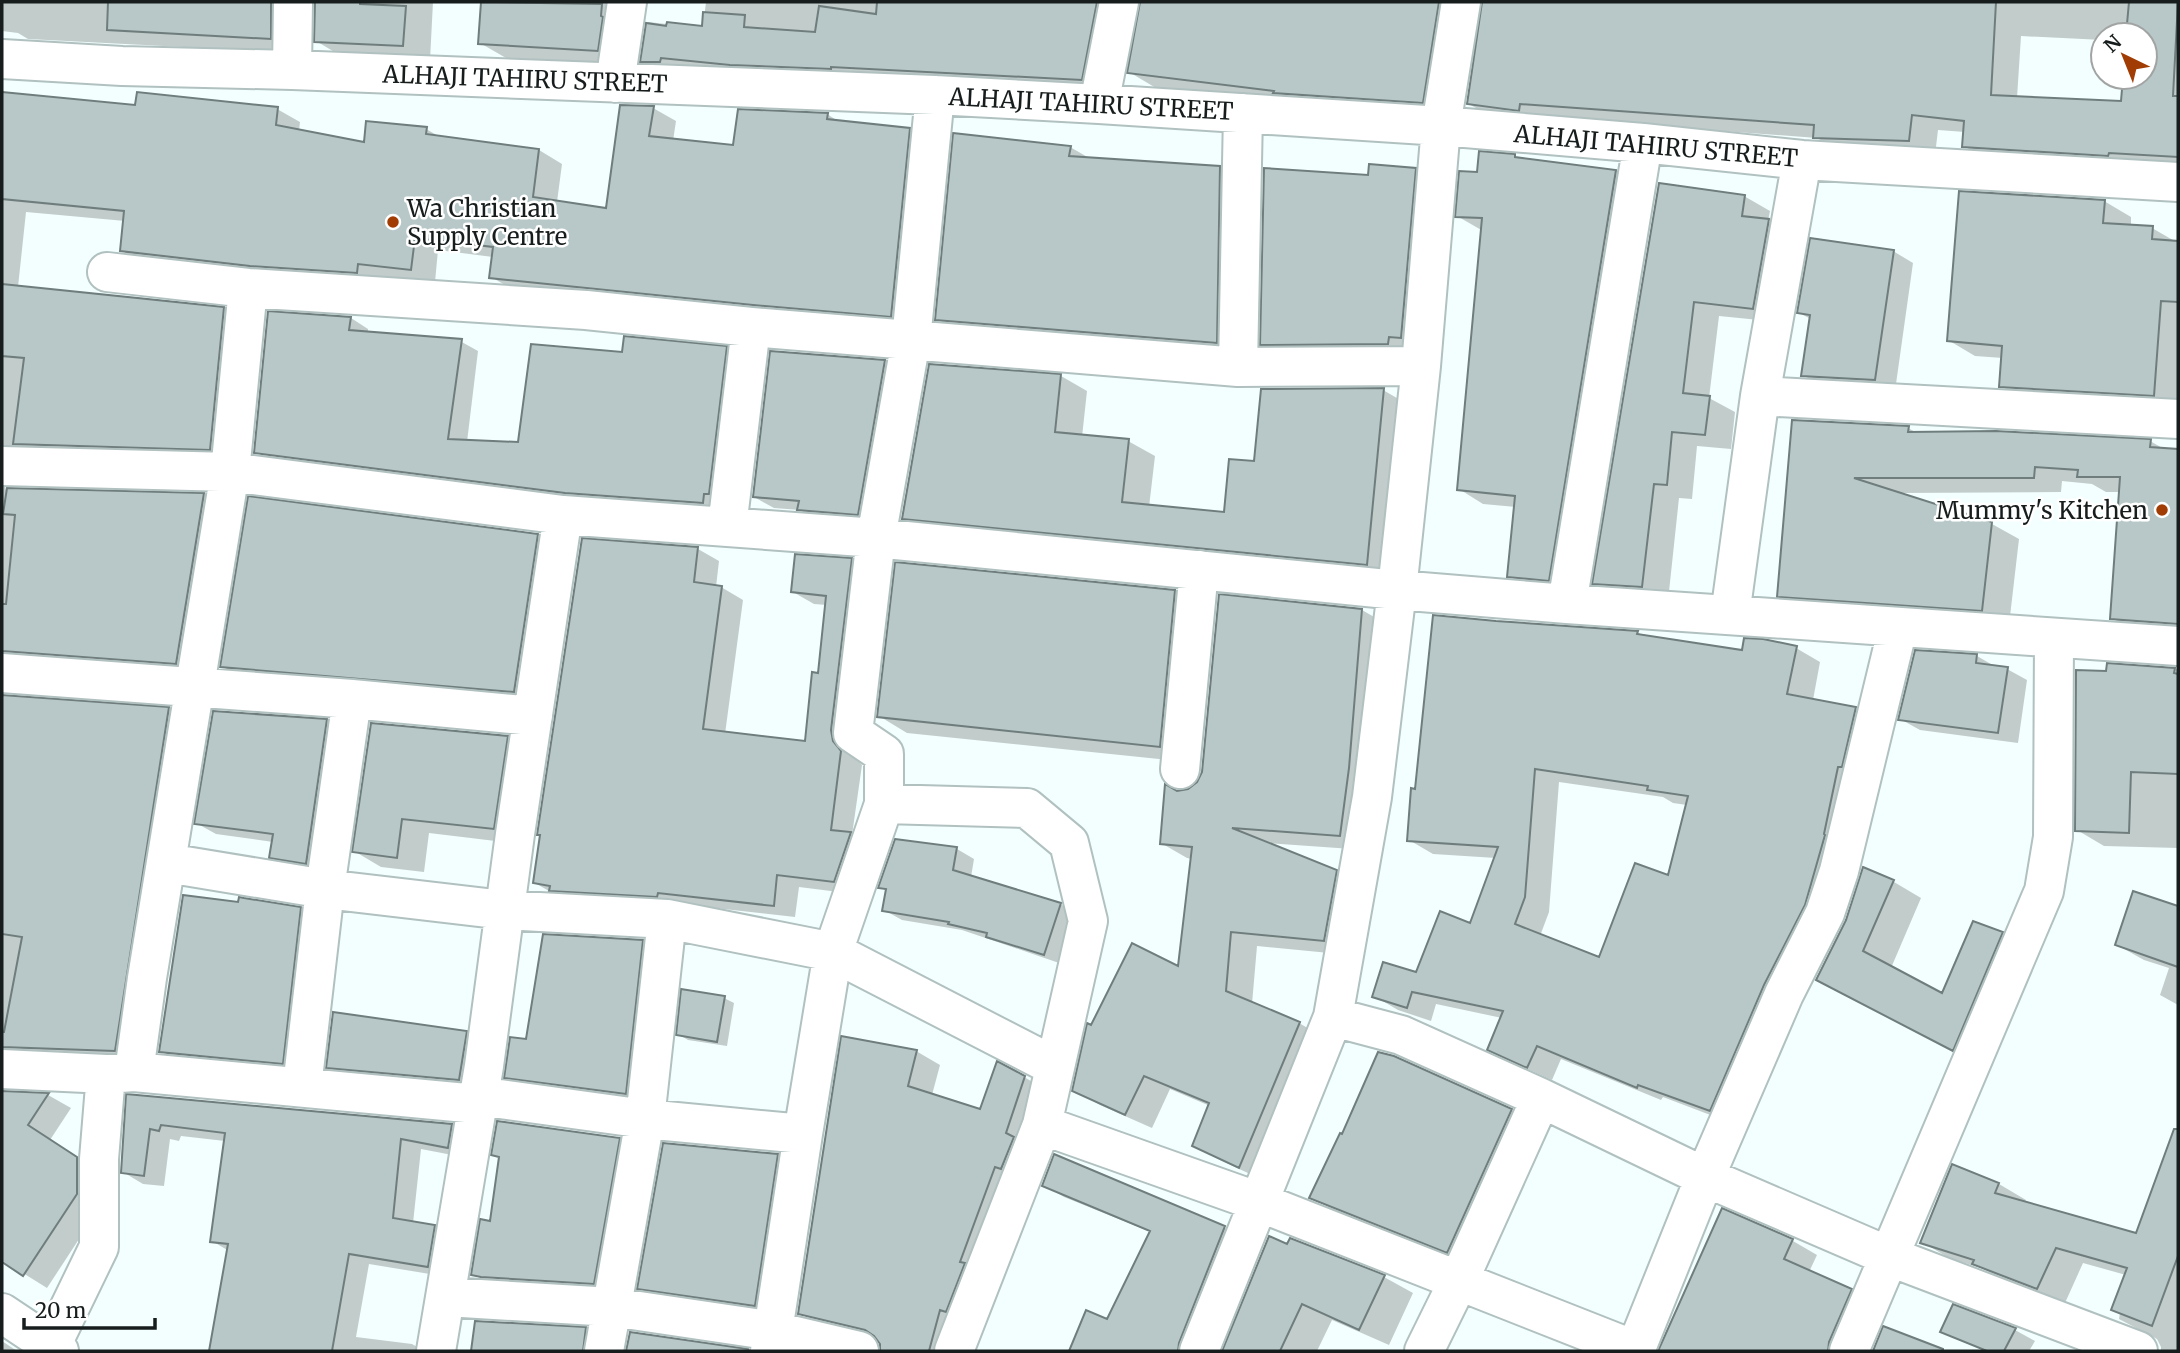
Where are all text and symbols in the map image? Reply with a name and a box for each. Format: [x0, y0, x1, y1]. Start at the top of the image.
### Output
north arrow [2089, 21, 2159, 91]
text: N [2099, 30, 2126, 57]
street label: ALHAJI TAHIRU STREET [381, 59, 668, 99]
street label: ALHAJI TAHIRU STREET [947, 81, 1234, 127]
street label: ALHAJI TAHIRU STREET [1512, 118, 1800, 174]
place label: Wa Christian Supply Centre [406, 193, 567, 252]
marker: Wa Christian Supply Centre [385, 214, 401, 230]
place label: Mummy's Kitchen [1936, 495, 2148, 526]
marker: Mummy's Kitchen [2154, 502, 2170, 518]
scale bar [24, 1286, 156, 1330]
text: 20 m [35, 1297, 87, 1324]

